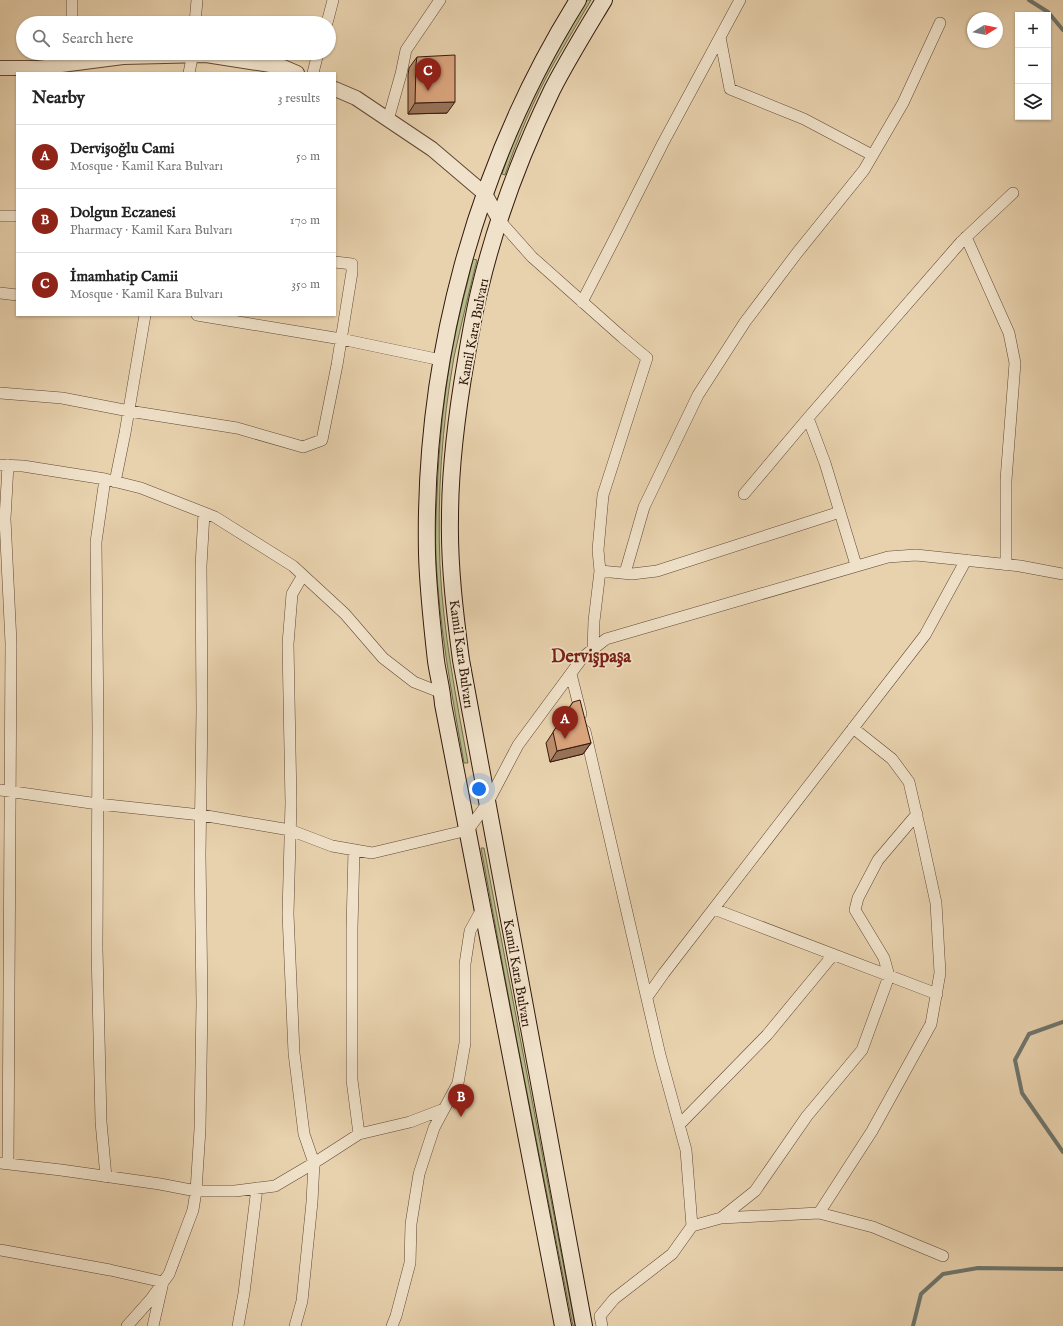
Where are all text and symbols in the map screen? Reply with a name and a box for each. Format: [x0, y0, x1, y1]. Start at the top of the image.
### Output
north arrow [967, 12, 1003, 48]
map controls [1015, 12, 1051, 120]
button: + [1015, 12, 1051, 48]
search box [16, 16, 336, 60]
icon: search [30, 27, 52, 49]
text: Search here [62, 29, 133, 48]
button: − [1015, 48, 1051, 84]
pin: C [415, 58, 441, 91]
button: layers [1015, 84, 1051, 120]
text: Nearby [32, 88, 85, 109]
text: 3 results [278, 90, 320, 107]
text: Dervişoğlu Cami [70, 139, 175, 158]
text: A [41, 148, 49, 165]
text: 50 m [296, 148, 320, 165]
text: Mosque · Kamil Kara Bulvarı [70, 158, 223, 175]
text: Dolgun Eczanesi [70, 203, 176, 222]
text: B [41, 212, 49, 229]
text: 170 m [290, 212, 320, 229]
text: Pharmacy · Kamil Kara Bulvarı [70, 222, 233, 239]
text: İmamhatip Camii [70, 267, 178, 286]
text: C [40, 276, 50, 293]
text: 350 m [291, 276, 320, 293]
street label: Kamil Kara Bulvarı [455, 277, 493, 388]
text: Mosque · Kamil Kara Bulvarı [70, 286, 223, 303]
street label: Kamil Kara Bulvarı [444, 599, 478, 710]
district label: Dervişpaşa [551, 646, 632, 669]
pin: A [552, 706, 578, 739]
your location [469, 779, 489, 799]
street label: Kamil Kara Bulvarı [499, 918, 535, 1029]
pin: B [448, 1084, 474, 1117]

